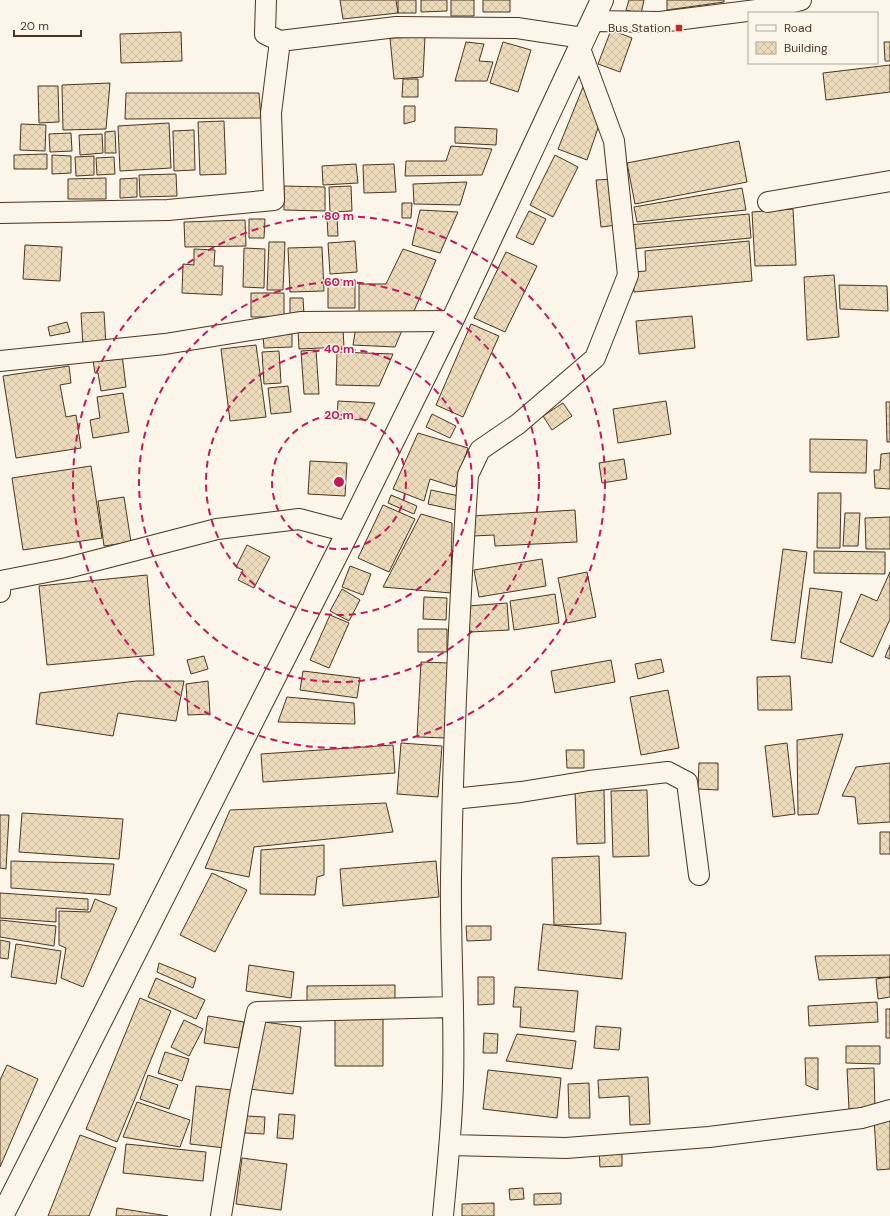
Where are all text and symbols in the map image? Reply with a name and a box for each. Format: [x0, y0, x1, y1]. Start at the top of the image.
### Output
scale bar [14, 12, 81, 38]
legend [748, 12, 878, 64]
text: 20 m [20, 18, 49, 34]
place label: Bus Station [608, 20, 671, 36]
text: Road [784, 20, 812, 36]
marker: Bus Station [674, 23, 684, 33]
text: Building [784, 40, 828, 56]
text: 80 m [324, 208, 354, 224]
text: 60 m [324, 274, 354, 290]
text: 40 m [324, 341, 354, 357]
text: 20 m [324, 407, 354, 423]
centre of rings [332, 475, 346, 489]

